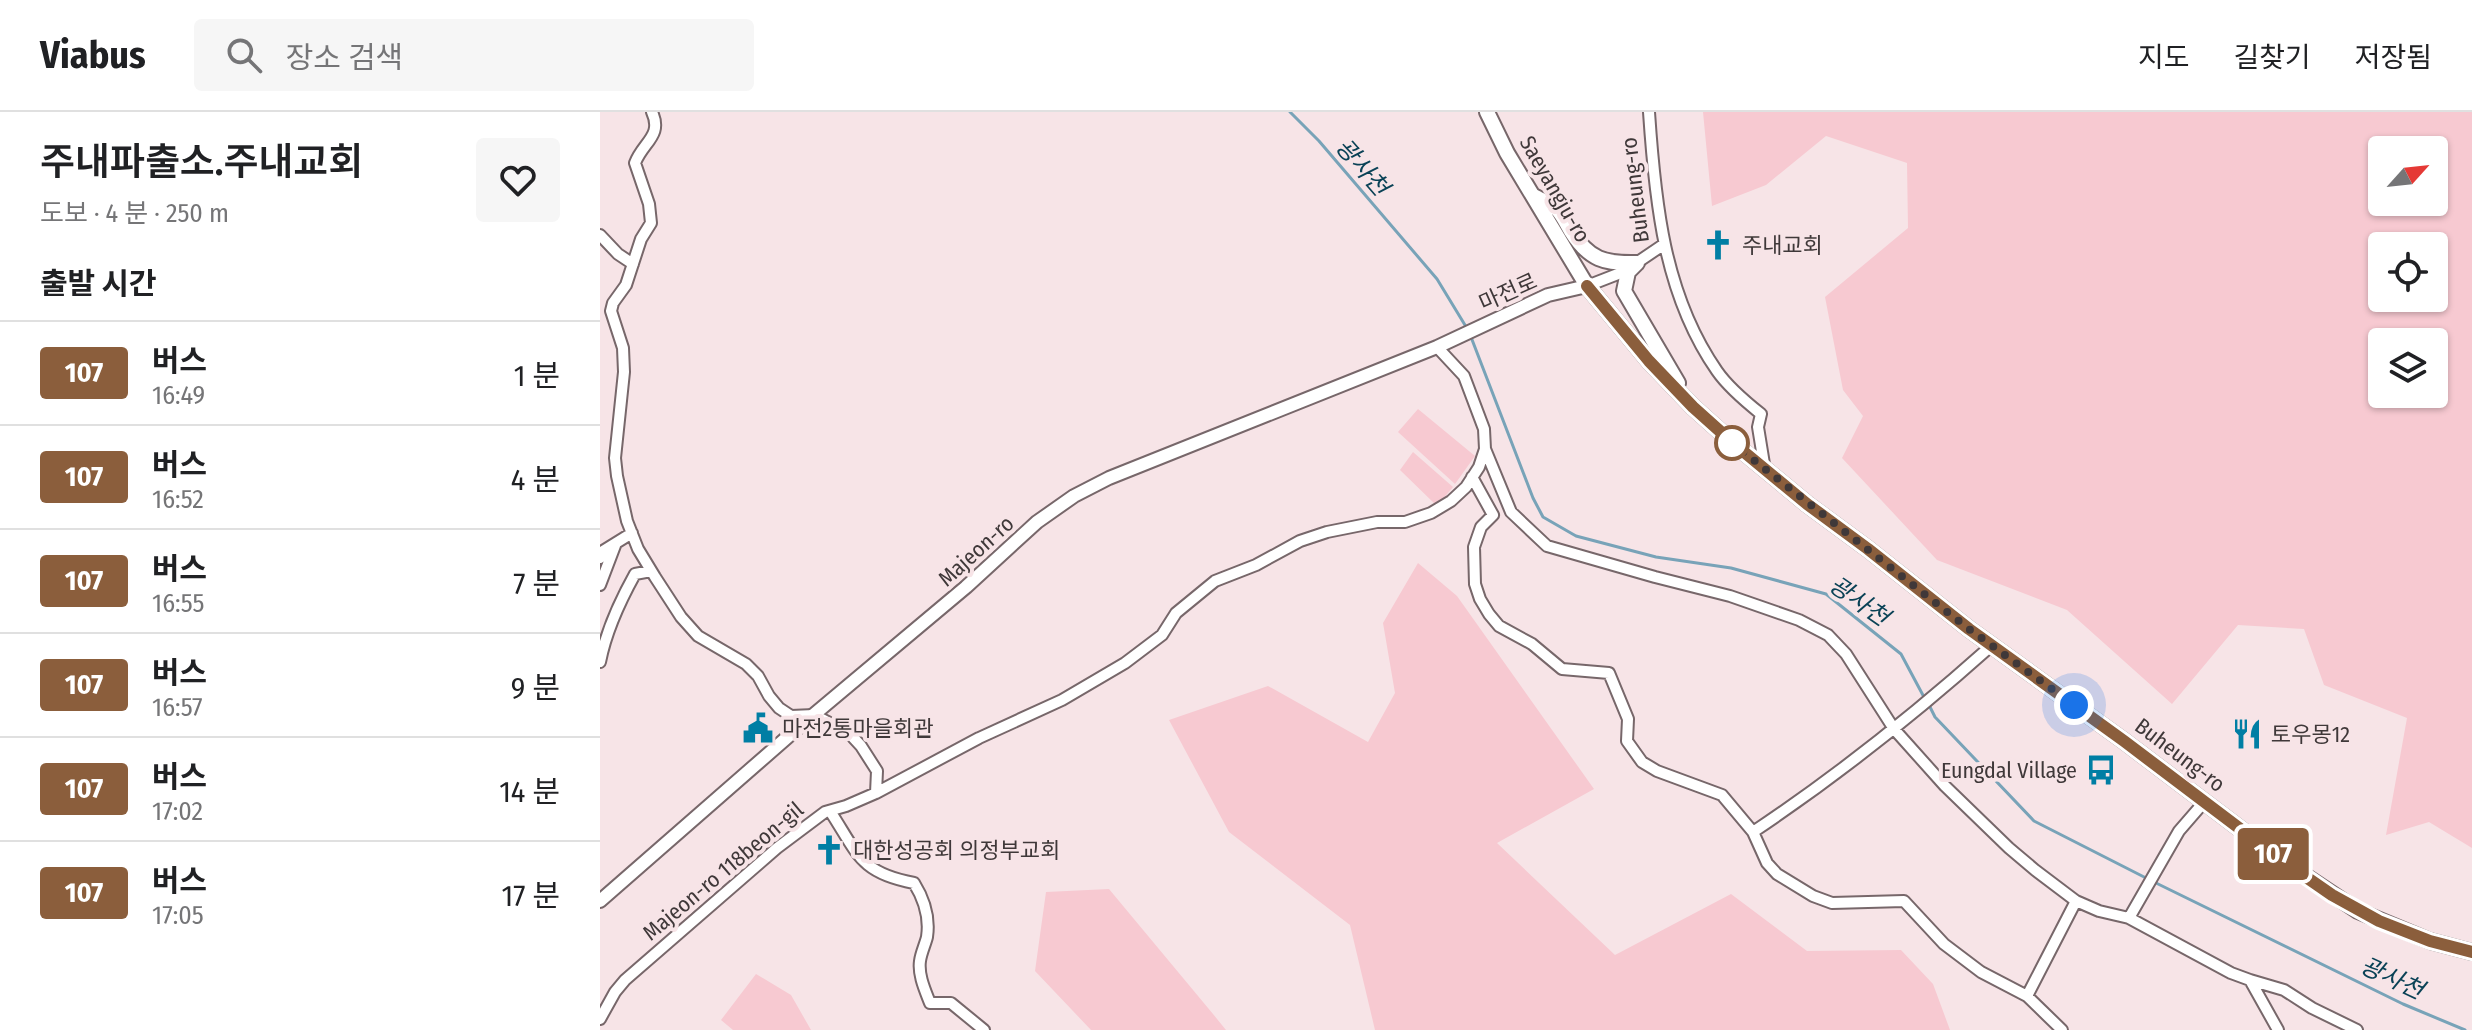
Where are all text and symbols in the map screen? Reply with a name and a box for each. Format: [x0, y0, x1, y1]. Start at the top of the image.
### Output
search box [194, 19, 754, 91]
text: Viabus [40, 32, 146, 78]
icon: search [222, 33, 266, 77]
text: 장소 검색 [286, 40, 403, 76]
text: 지도 [2138, 41, 2189, 74]
text: 길찾기 [2233, 41, 2311, 74]
text: 저장됨 [2355, 41, 2432, 74]
street label: Saeyangju-ro [1514, 131, 1596, 247]
water label: 광사천 [1330, 133, 1396, 203]
street label: Buheung-ro [1615, 136, 1655, 244]
north arrow [2368, 136, 2448, 216]
map controls [2368, 136, 2448, 408]
button: heart [476, 138, 560, 222]
text: 주내파출소.주내교회 [40, 139, 363, 185]
text: 도보 · 4 분 · 250 m [40, 198, 229, 229]
church icon: 주내교회 [1701, 228, 1735, 262]
place label: 주내교회 [1742, 232, 1823, 259]
button: locate [2368, 232, 2448, 312]
text: 출발 시간 [40, 266, 157, 302]
street label: 마전로 [1475, 267, 1541, 317]
button: layers [2368, 328, 2448, 408]
text: 버스 [152, 343, 207, 379]
text: 107 [65, 356, 103, 389]
text: 1 분 [514, 358, 560, 394]
text: 16:49 [152, 380, 205, 411]
unlabelled marker [1715, 426, 1749, 460]
text: 버스 [152, 447, 207, 483]
text: 107 [65, 460, 103, 493]
text: 4 분 [511, 462, 560, 498]
text: 16:52 [152, 484, 204, 515]
street label: Majeon-ro [933, 510, 1019, 592]
text: 버스 [152, 551, 207, 587]
text: 107 [65, 564, 103, 597]
text: 7 분 [513, 566, 560, 602]
water label: 광사천 [1824, 571, 1897, 633]
text: 16:55 [152, 588, 204, 619]
text: 버스 [152, 655, 207, 691]
text: 107 [65, 668, 103, 701]
text: 9 분 [511, 670, 560, 706]
your location [2054, 685, 2094, 725]
text: 16:57 [152, 692, 203, 723]
public building icon: 마전2통마을회관 [741, 711, 775, 745]
street label: Buheung-ro [2130, 712, 2230, 798]
place label: 마전2통마을회관 [782, 715, 933, 742]
restaurant icon: 토우몽12 [2230, 717, 2264, 751]
place label: 토우몽12 [2271, 721, 2350, 748]
bus stop icon: Eungdal Village [2084, 753, 2118, 787]
place label: Eungdal Village [1941, 757, 2077, 784]
text: 버스 [152, 759, 207, 795]
text: 107 [65, 772, 103, 805]
text: 14 분 [499, 774, 560, 810]
text: 17:02 [152, 796, 203, 827]
street label: Majeon-ro 118beon-gil [637, 796, 809, 946]
line badge: 107 [2227, 828, 2319, 880]
church icon: 대한성공회 의정부교회 [812, 833, 846, 867]
place label: 대한성공회 의정부교회 [853, 837, 1061, 864]
text: 107 [2254, 837, 2292, 870]
text: 버스 [152, 863, 207, 899]
text: 107 [65, 876, 103, 909]
text: 17 분 [502, 878, 560, 914]
text: 17:05 [152, 900, 204, 931]
water label: 광사천 [2356, 951, 2431, 1006]

